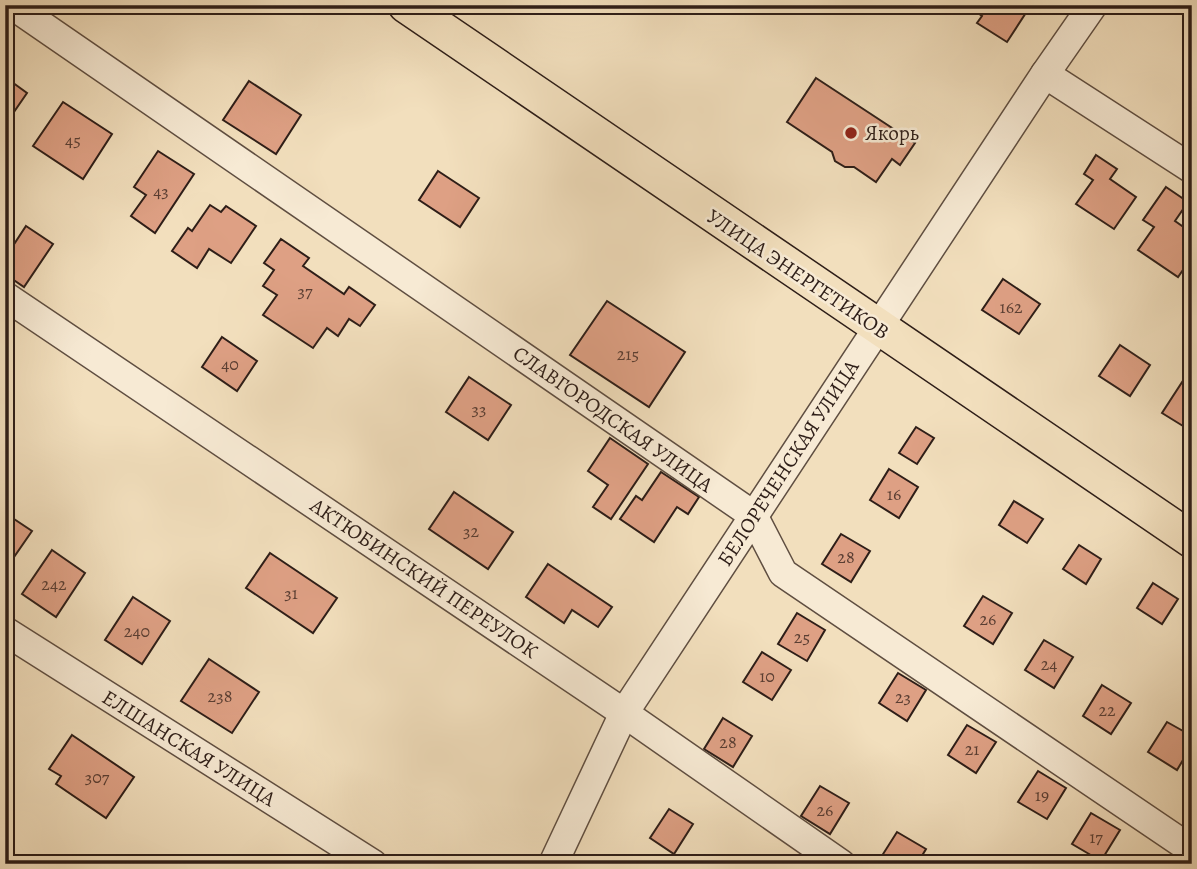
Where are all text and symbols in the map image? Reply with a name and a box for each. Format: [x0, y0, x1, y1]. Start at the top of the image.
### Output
place label: Якорь [865, 119, 919, 147]
marker: Якорь [843, 125, 859, 141]
house number: 45 [65, 128, 81, 152]
house number: 43 [153, 179, 169, 203]
street label: УЛИЦА ЭНЕРГЕТИКОВ [701, 202, 895, 346]
house number: 37 [297, 279, 313, 303]
house number: 162 [999, 295, 1023, 319]
street label: СЛАВГОРОДСКАЯ УЛИЦА [507, 339, 719, 499]
house number: 215 [617, 342, 639, 366]
house number: 40 [221, 352, 239, 376]
street label: БЕЛОРЕЧЕНСКАЯ УЛИЦА [711, 354, 866, 572]
house number: 33 [472, 397, 486, 421]
house number: 16 [887, 482, 901, 506]
street label: АКТЮБИНСКИЙ ПЕРЕУЛОК [304, 491, 544, 665]
house number: 32 [463, 519, 479, 543]
house number: 28 [837, 545, 855, 569]
house number: 242 [41, 572, 67, 596]
house number: 31 [284, 581, 298, 605]
house number: 26 [980, 607, 996, 631]
house number: 240 [124, 619, 150, 643]
house number: 25 [794, 625, 810, 649]
house number: 24 [1041, 652, 1057, 676]
house number: 10 [759, 664, 775, 688]
street label: ЕЛШАНСКАЯ УЛИЦА [97, 683, 282, 813]
house number: 238 [208, 684, 232, 708]
house number: 23 [895, 685, 911, 709]
house number: 22 [1098, 698, 1116, 722]
house number: 28 [719, 730, 737, 754]
house number: 21 [965, 737, 979, 761]
house number: 307 [85, 765, 110, 789]
house number: 19 [1035, 783, 1049, 807]
house number: 26 [817, 798, 833, 822]
house number: 17 [1089, 825, 1103, 849]

